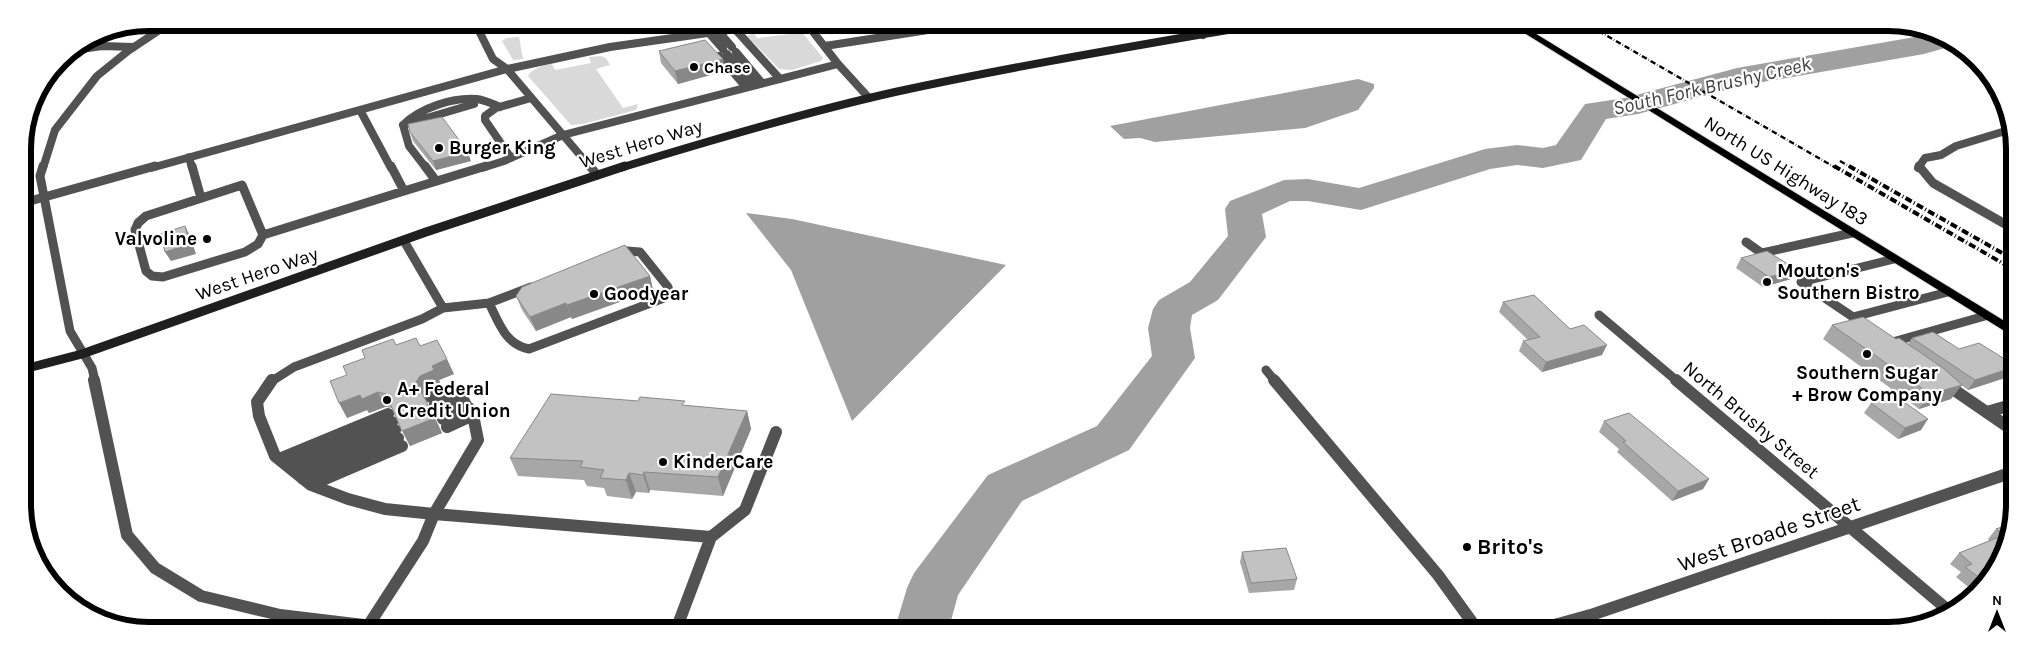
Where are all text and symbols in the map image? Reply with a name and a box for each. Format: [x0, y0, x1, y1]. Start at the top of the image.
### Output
water label: South Fork Brushy Creek [1611, 52, 1814, 120]
place label: Chase [704, 58, 750, 77]
marker: Chase [688, 61, 700, 73]
street label: North US Highway 183 [1700, 112, 1872, 230]
street label: West Hero Way [577, 115, 705, 173]
place label: Burger King [449, 137, 555, 159]
marker: Burger King [433, 142, 445, 154]
place label: Valvoline [115, 228, 197, 250]
marker: Valvoline [201, 233, 213, 245]
street label: West Hero Way [193, 243, 321, 305]
place label: Mouton's Southern Bistro [1777, 260, 1920, 304]
marker: Mouton's Southern Bistro [1761, 276, 1773, 288]
place label: Goodyear [604, 283, 689, 305]
marker: Goodyear [588, 288, 600, 300]
marker: Southern Sugar + Brow Company [1861, 348, 1873, 360]
street label: North Brushy Street [1679, 357, 1823, 483]
place label: Southern Sugar + Brow Company [1792, 362, 1942, 406]
place label: A+ Federal Credit Union [397, 378, 511, 422]
marker: A+ Federal Credit Union [381, 394, 393, 406]
place label: KinderCare [673, 451, 773, 473]
marker: KinderCare [657, 456, 669, 468]
street label: West Broade Street [1674, 491, 1864, 577]
place label: Brito's [1477, 534, 1544, 560]
marker: Brito's [1461, 541, 1473, 553]
north arrow [1972, 588, 2022, 638]
text: N [1992, 592, 2002, 609]

